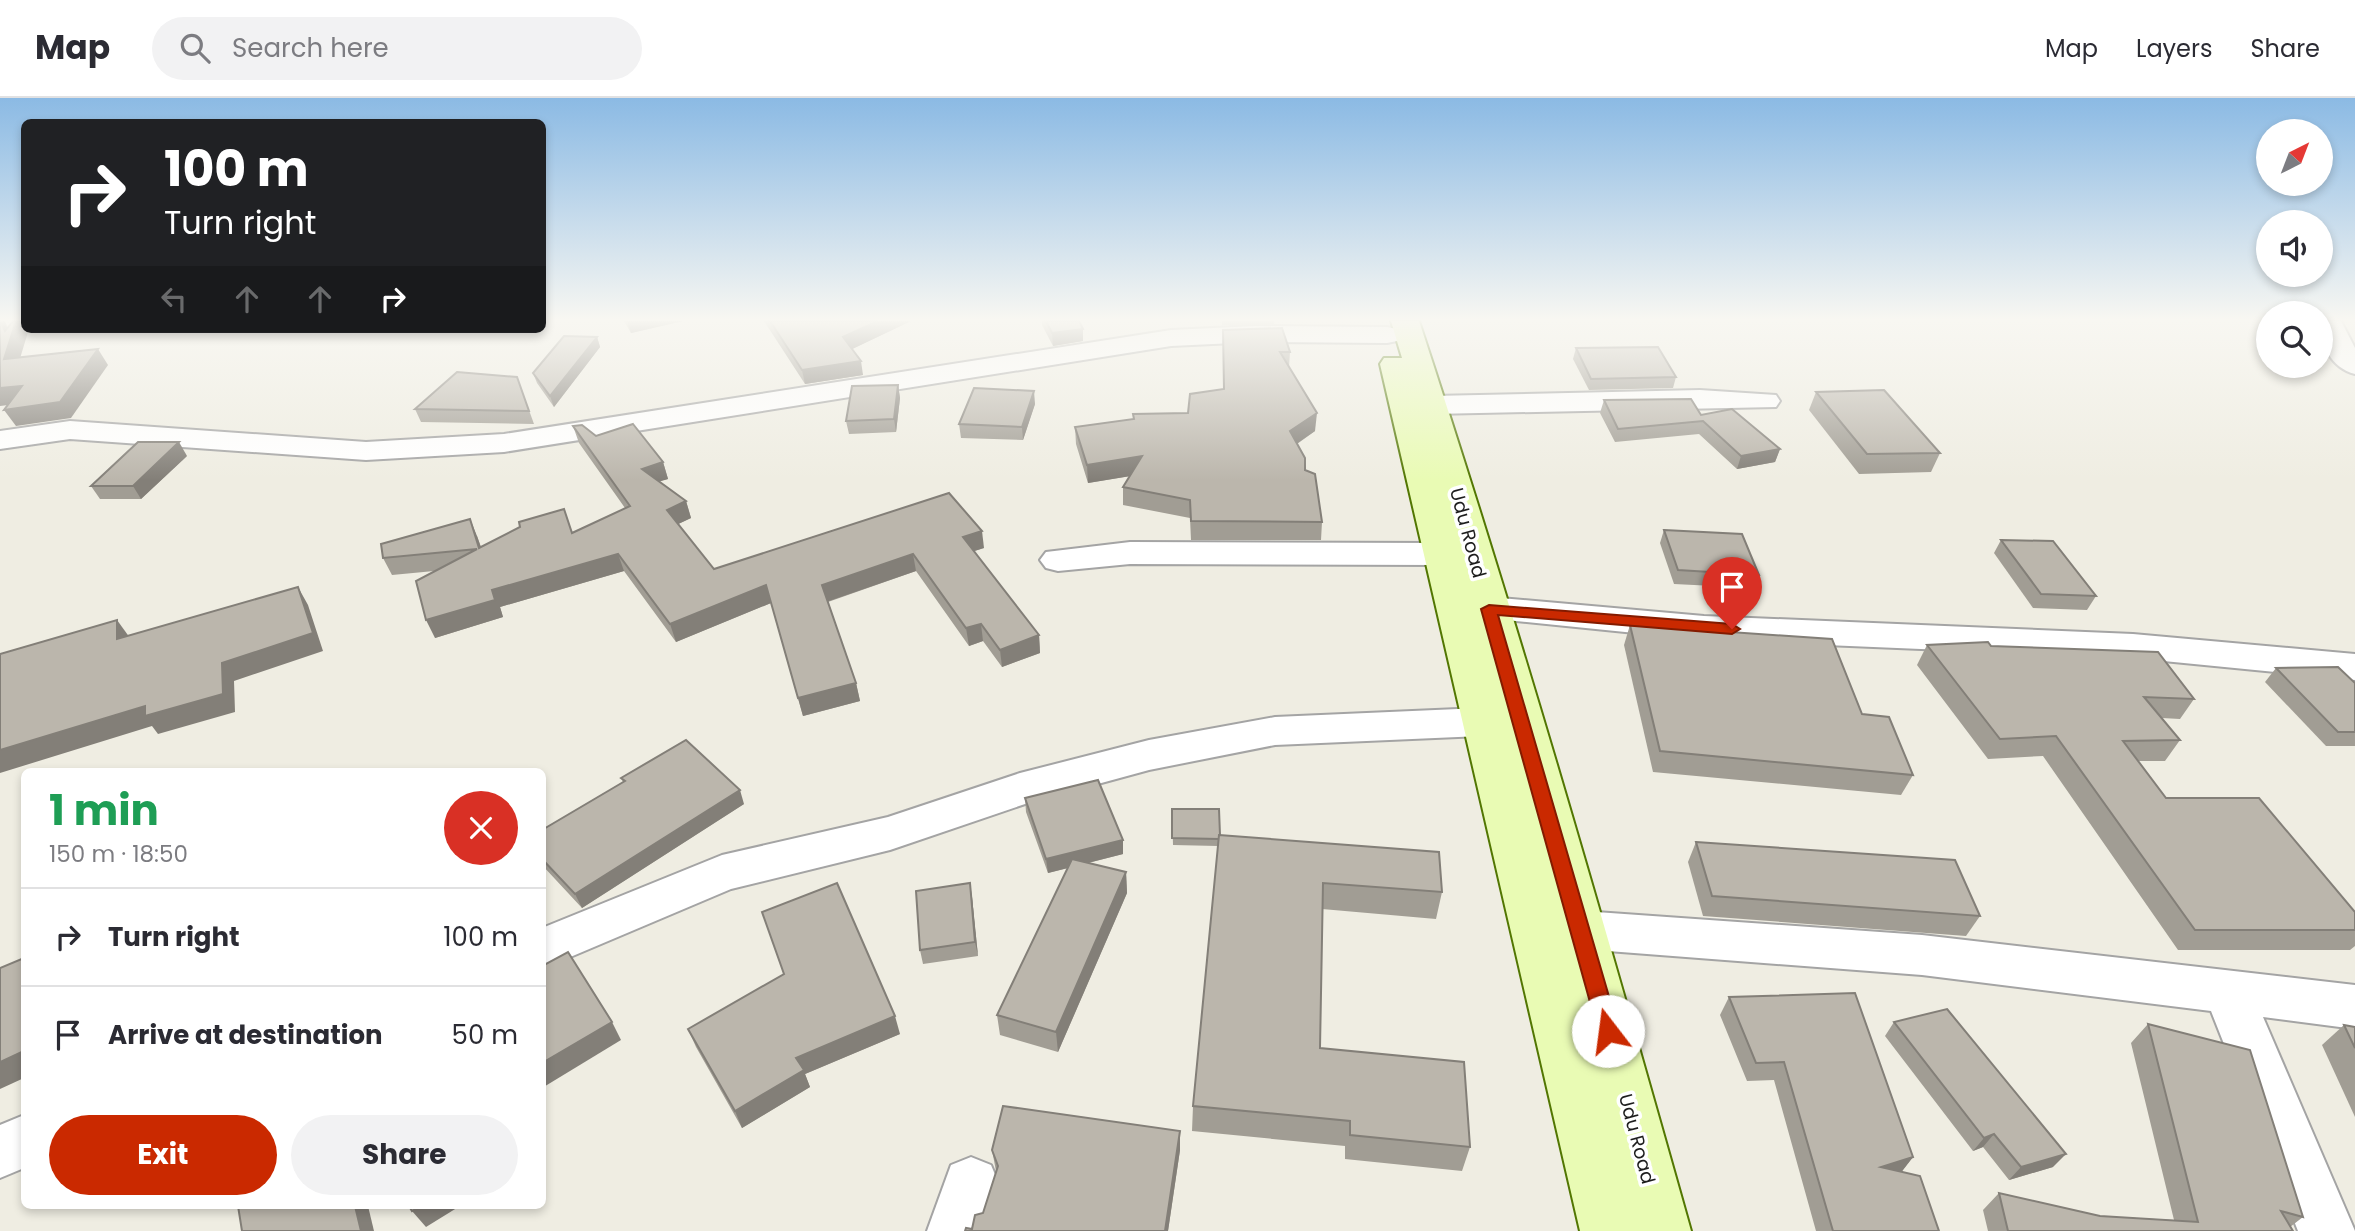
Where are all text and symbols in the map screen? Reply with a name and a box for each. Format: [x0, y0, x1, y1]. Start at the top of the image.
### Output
search box [152, 17, 642, 80]
text: Map [35, 24, 110, 71]
icon: search [176, 29, 214, 67]
text: Search here [232, 30, 389, 66]
text: Map [2045, 32, 2098, 65]
text: Layers [2136, 32, 2212, 65]
text: Share [2250, 32, 2320, 65]
north arrow [2256, 119, 2333, 196]
map controls [2256, 119, 2333, 378]
text: 100 m [164, 135, 309, 203]
icon: right [49, 147, 140, 238]
text: Turn right [164, 200, 316, 245]
button: sound [2256, 210, 2333, 287]
icon: left [155, 280, 193, 318]
icon: ahead [228, 280, 266, 318]
icon: ahead [301, 280, 339, 318]
icon: right [374, 280, 412, 318]
button: search [2256, 301, 2333, 378]
street label: Udu Road [1443, 485, 1493, 581]
pin [1702, 557, 1762, 629]
icon: arrive [1713, 568, 1751, 606]
text: 1 min [49, 781, 159, 840]
button: close [444, 791, 518, 865]
text: 150 m · 18:50 [49, 838, 188, 870]
icon: right [49, 918, 87, 956]
text: Turn right [108, 919, 240, 955]
text: 100 m [443, 919, 518, 955]
position arrow [1571, 994, 1645, 1068]
icon: arrive [49, 1016, 87, 1054]
text: Arrive at destination [108, 1017, 383, 1053]
text: 50 m [452, 1017, 518, 1053]
street label: Udu Road [1612, 1091, 1662, 1187]
button: Exit [49, 1115, 277, 1195]
button: Share [291, 1115, 518, 1195]

